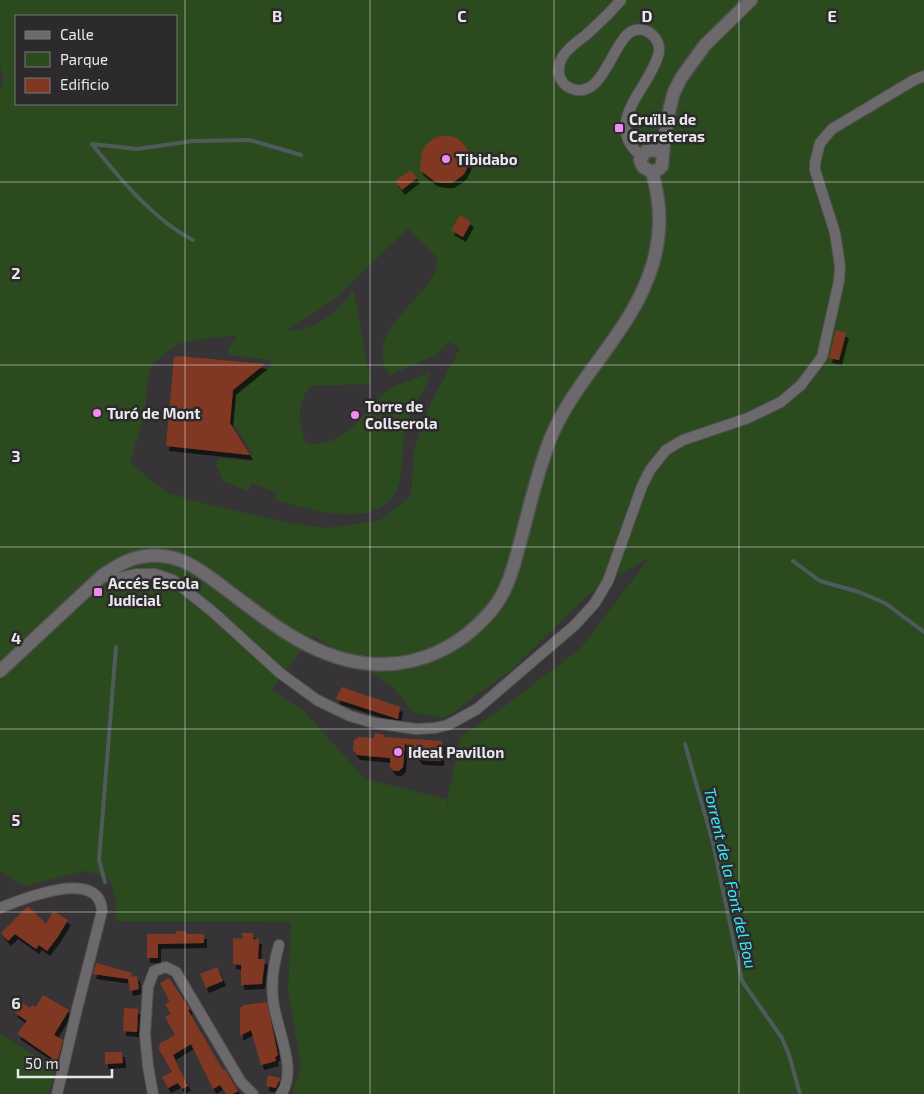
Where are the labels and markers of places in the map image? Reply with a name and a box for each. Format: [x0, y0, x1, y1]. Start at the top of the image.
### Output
place label: Cruïlla de Carreteras [629, 110, 705, 145]
marker: Cruïlla de Carreteras [613, 122, 625, 134]
place label: Tibidabo [456, 150, 518, 168]
marker: Tibidabo [440, 153, 452, 165]
place label: Torre de Collserola [365, 397, 438, 432]
place label: Turó de Mont [107, 404, 201, 422]
marker: Turó de Mont [91, 407, 103, 419]
marker: Torre de Collserola [349, 409, 361, 421]
place label: Accés Escola Judicial [108, 574, 199, 609]
marker: Accés Escola Judicial [92, 586, 104, 598]
place label: Ideal Pavillon [408, 743, 504, 761]
marker: Ideal Pavillon [392, 746, 404, 758]

